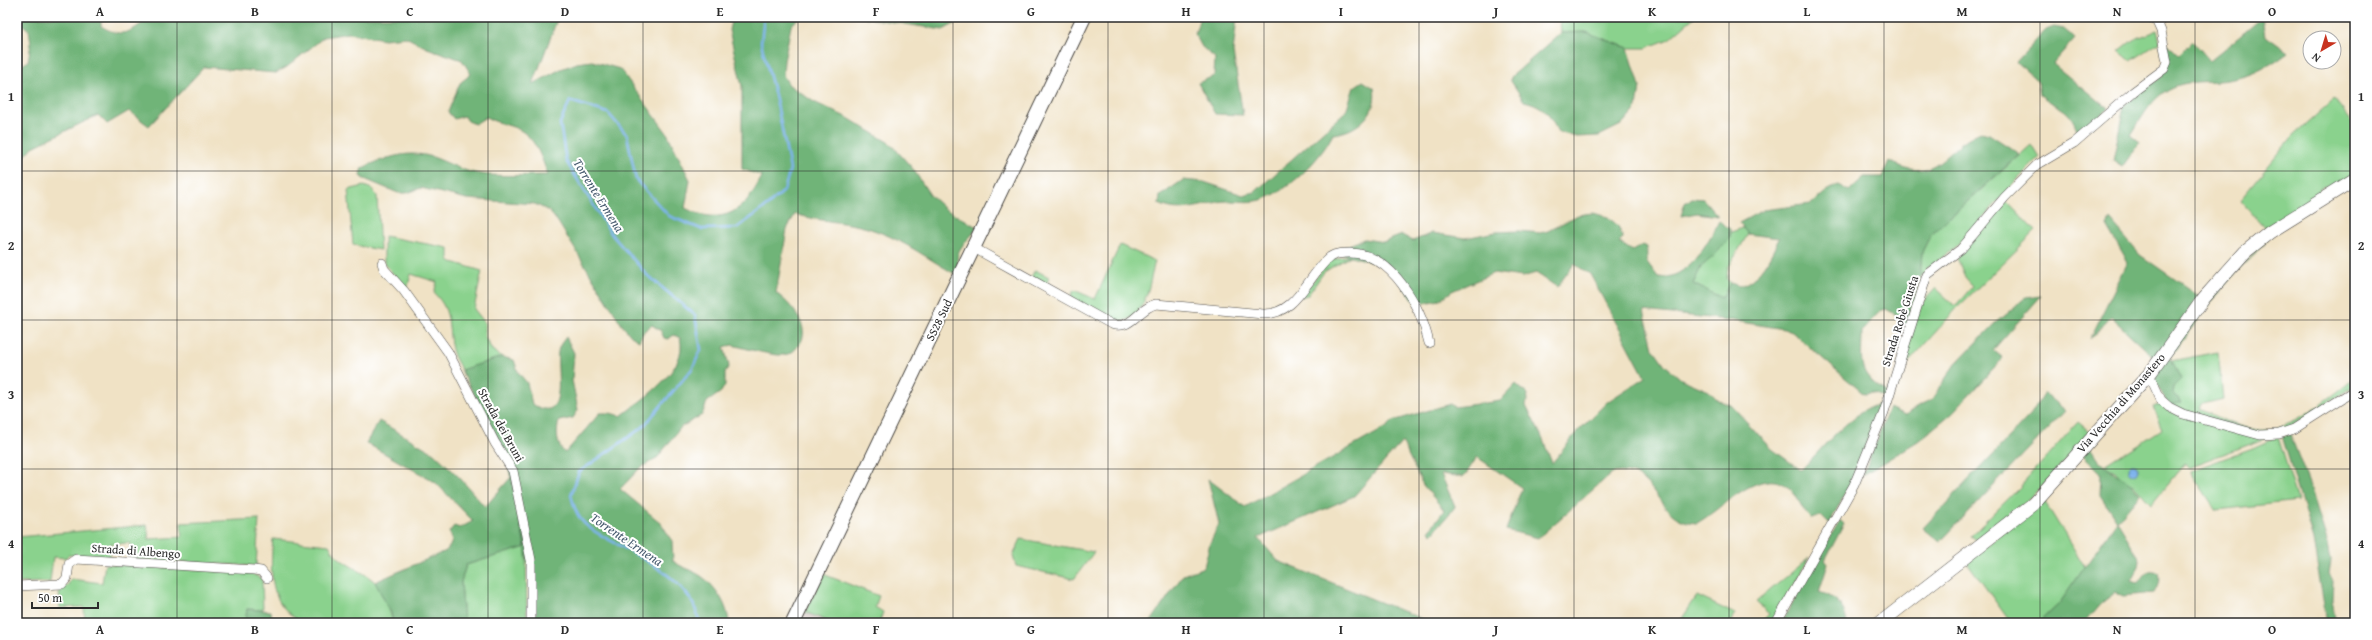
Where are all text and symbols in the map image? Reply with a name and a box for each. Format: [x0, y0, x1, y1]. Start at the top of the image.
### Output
text: A [96, 2, 105, 21]
text: B [251, 2, 259, 21]
text: C [406, 2, 414, 21]
text: D [561, 2, 569, 21]
text: E [717, 2, 724, 21]
text: F [873, 2, 880, 21]
text: G [1027, 2, 1035, 21]
text: H [1181, 2, 1191, 21]
text: I [1339, 2, 1343, 21]
text: J [1492, 2, 1499, 21]
text: K [1648, 2, 1657, 21]
text: L [1804, 2, 1811, 21]
text: M [1956, 2, 1968, 21]
text: N [2113, 2, 2122, 21]
text: O [2268, 2, 2276, 21]
north arrow [2302, 30, 2342, 70]
text: N [2308, 49, 2324, 66]
text: 1 [8, 87, 14, 106]
text: 1 [2358, 87, 2364, 106]
water label: Torrente Ermena [568, 155, 629, 236]
text: 2 [8, 236, 15, 255]
text: 2 [2358, 236, 2365, 255]
street label: Strada Robè Giusta [1877, 273, 1922, 368]
street label: SS28 Sud [921, 295, 956, 344]
street label: Via Vecchia di Monastero [2072, 349, 2169, 456]
text: 3 [8, 385, 14, 404]
street label: Strada dei Bruni [474, 385, 529, 465]
text: 3 [2358, 385, 2364, 404]
water label: Torrente Ermena [587, 508, 667, 571]
text: 4 [8, 534, 15, 553]
text: 4 [2358, 534, 2365, 553]
street label: Strada di Albengo [91, 539, 181, 562]
scale bar [32, 584, 98, 610]
text: 50 m [38, 589, 62, 606]
text: A [96, 620, 105, 639]
text: B [251, 620, 259, 639]
text: C [406, 620, 414, 639]
text: D [561, 620, 569, 639]
text: E [717, 620, 724, 639]
text: F [873, 620, 880, 639]
text: G [1027, 620, 1035, 639]
text: H [1181, 620, 1191, 639]
text: I [1339, 620, 1343, 639]
text: J [1492, 620, 1499, 639]
text: K [1648, 620, 1657, 639]
text: L [1804, 620, 1811, 639]
text: M [1956, 620, 1968, 639]
text: N [2113, 620, 2122, 639]
text: O [2268, 620, 2276, 639]

